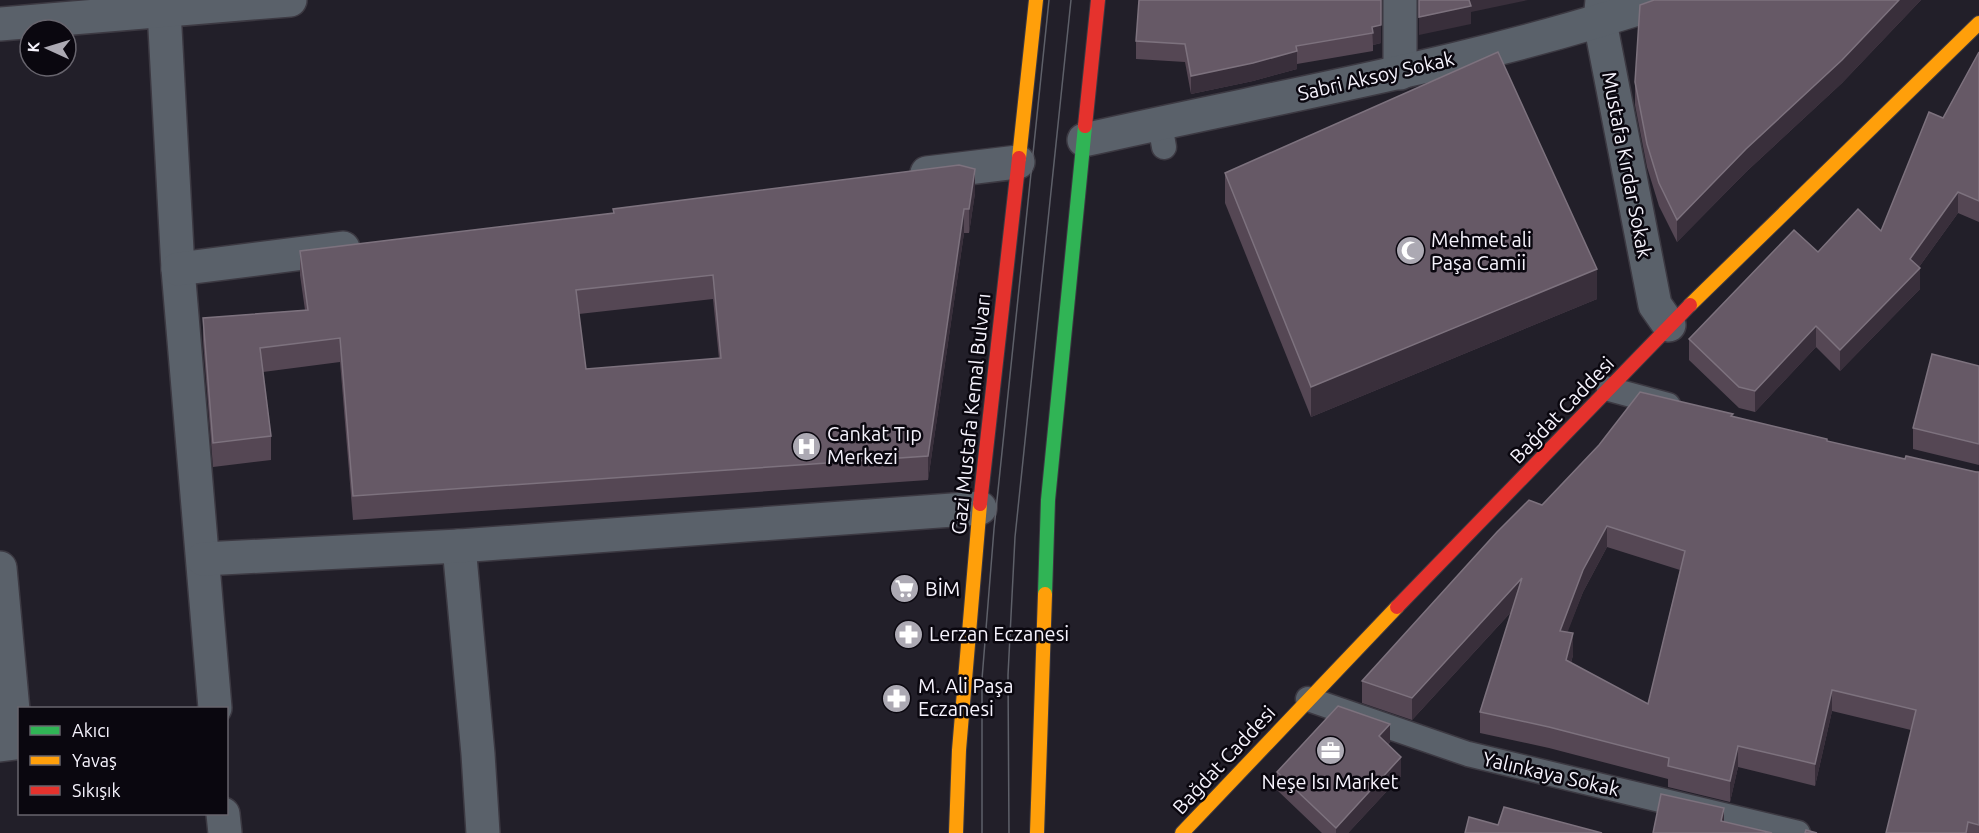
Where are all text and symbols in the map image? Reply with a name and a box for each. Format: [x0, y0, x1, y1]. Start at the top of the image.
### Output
north arrow [18, 18, 78, 78]
text: K [24, 41, 42, 53]
street label: Sabri Aksoy Sokak [1295, 46, 1456, 105]
street label: Mustafa Kırdar Sokak [1598, 70, 1657, 260]
place label: Mehmet ali Paşa Camii [1431, 228, 1532, 274]
mosque icon: Mehmet ali Paşa Camii [1394, 235, 1426, 267]
street label: Gazi Mustafa Kemal Bulvarı [946, 292, 995, 536]
street label: Bağdat Caddesi [1505, 352, 1618, 468]
place label: Cankat Tıp Merkezi [827, 422, 922, 468]
hospital icon: Cankat Tıp Merkezi [790, 430, 822, 462]
supermarket icon: BİM [888, 573, 920, 605]
place label: BİM [925, 577, 960, 600]
pharmacy icon: Lerzan Eczanesi [892, 618, 924, 650]
place label: Lerzan Eczanesi [929, 622, 1069, 645]
place label: M. Ali Paşa Eczanesi [918, 674, 1014, 720]
pharmacy icon: M. Ali Paşa Eczanesi [881, 682, 913, 714]
street label: Bağdat Caddesi [1168, 701, 1280, 818]
legend [18, 707, 228, 815]
text: Akıcı [72, 720, 110, 740]
office icon: Neşe Isı Market [1314, 735, 1346, 767]
street label: Yalınkaya Sokak [1480, 747, 1622, 800]
text: Yavaş [72, 750, 117, 770]
place label: Neşe Isı Market [1262, 770, 1399, 793]
text: Sıkışık [72, 780, 121, 800]

